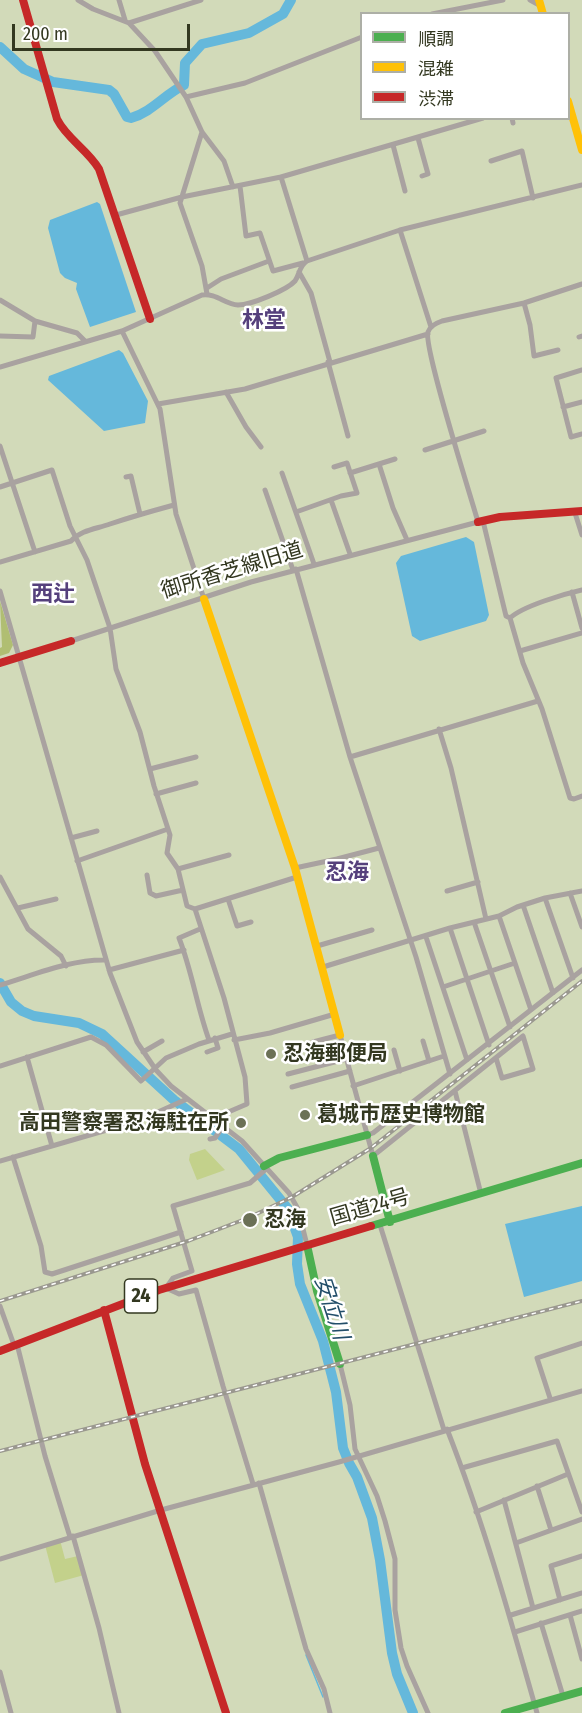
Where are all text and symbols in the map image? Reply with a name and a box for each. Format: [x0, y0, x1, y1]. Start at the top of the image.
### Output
scale bar [15, 12, 194, 50]
legend [360, 12, 570, 120]
text: 200 m [23, 23, 68, 45]
text: 順調 [418, 28, 454, 50]
text: 混雑 [418, 58, 454, 80]
text: 渋滞 [418, 88, 454, 110]
district label: 林堂 [242, 308, 286, 334]
street label: 御所香芝線旧道 [158, 537, 306, 605]
district label: 西辻 [31, 582, 75, 608]
district label: 忍海 [325, 860, 369, 886]
place label: 忍海郵便局 [283, 1041, 388, 1067]
marker: 忍海郵便局 [264, 1047, 278, 1061]
place label: 葛城市歴史博物館 [317, 1102, 485, 1128]
marker: 葛城市歴史博物館 [298, 1108, 312, 1122]
place label: 高田警察署忍海駐在所 [19, 1110, 229, 1136]
marker: 高田警察署忍海駐在所 [234, 1116, 248, 1130]
street label: 国道24号 [327, 1185, 413, 1231]
place label: 忍海 [264, 1207, 306, 1233]
marker: 忍海 [241, 1211, 259, 1229]
water label: 安位川 [308, 1273, 354, 1343]
road number: 24 [124, 1279, 158, 1313]

